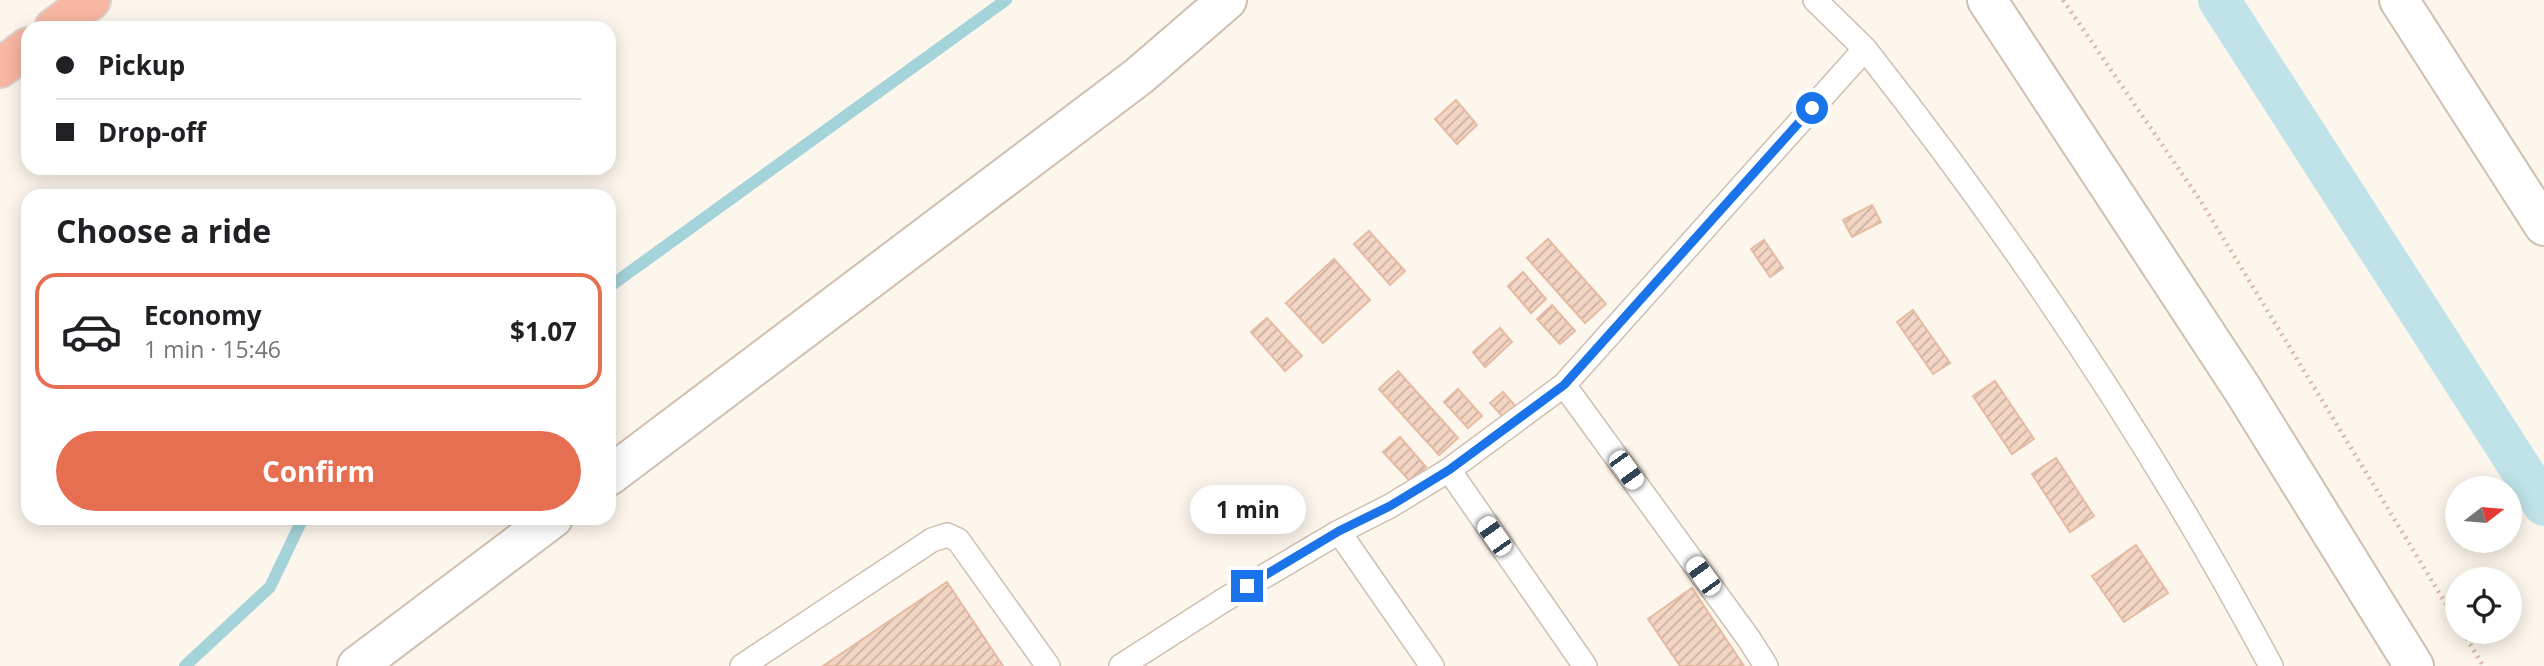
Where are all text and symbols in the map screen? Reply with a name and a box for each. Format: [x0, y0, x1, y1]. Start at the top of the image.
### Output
text: Pickup [98, 47, 185, 83]
route start [1796, 92, 1828, 124]
text: Drop-off [98, 114, 206, 150]
text: Choose a ride [56, 209, 271, 252]
text: Economy [144, 297, 262, 333]
icon: car [60, 300, 123, 363]
text: $1.07 [510, 313, 577, 349]
text: 1 min · 15:46 [144, 333, 281, 365]
button: Confirm [56, 431, 581, 511]
car [1606, 447, 1647, 493]
north arrow [2445, 476, 2522, 553]
map controls [2445, 476, 2522, 644]
callout: 1 min [1189, 484, 1305, 534]
text: 1 min [1216, 493, 1280, 525]
car [1474, 513, 1515, 559]
car [1683, 553, 1724, 599]
button: locate [2445, 567, 2522, 644]
route end [1231, 570, 1263, 602]

